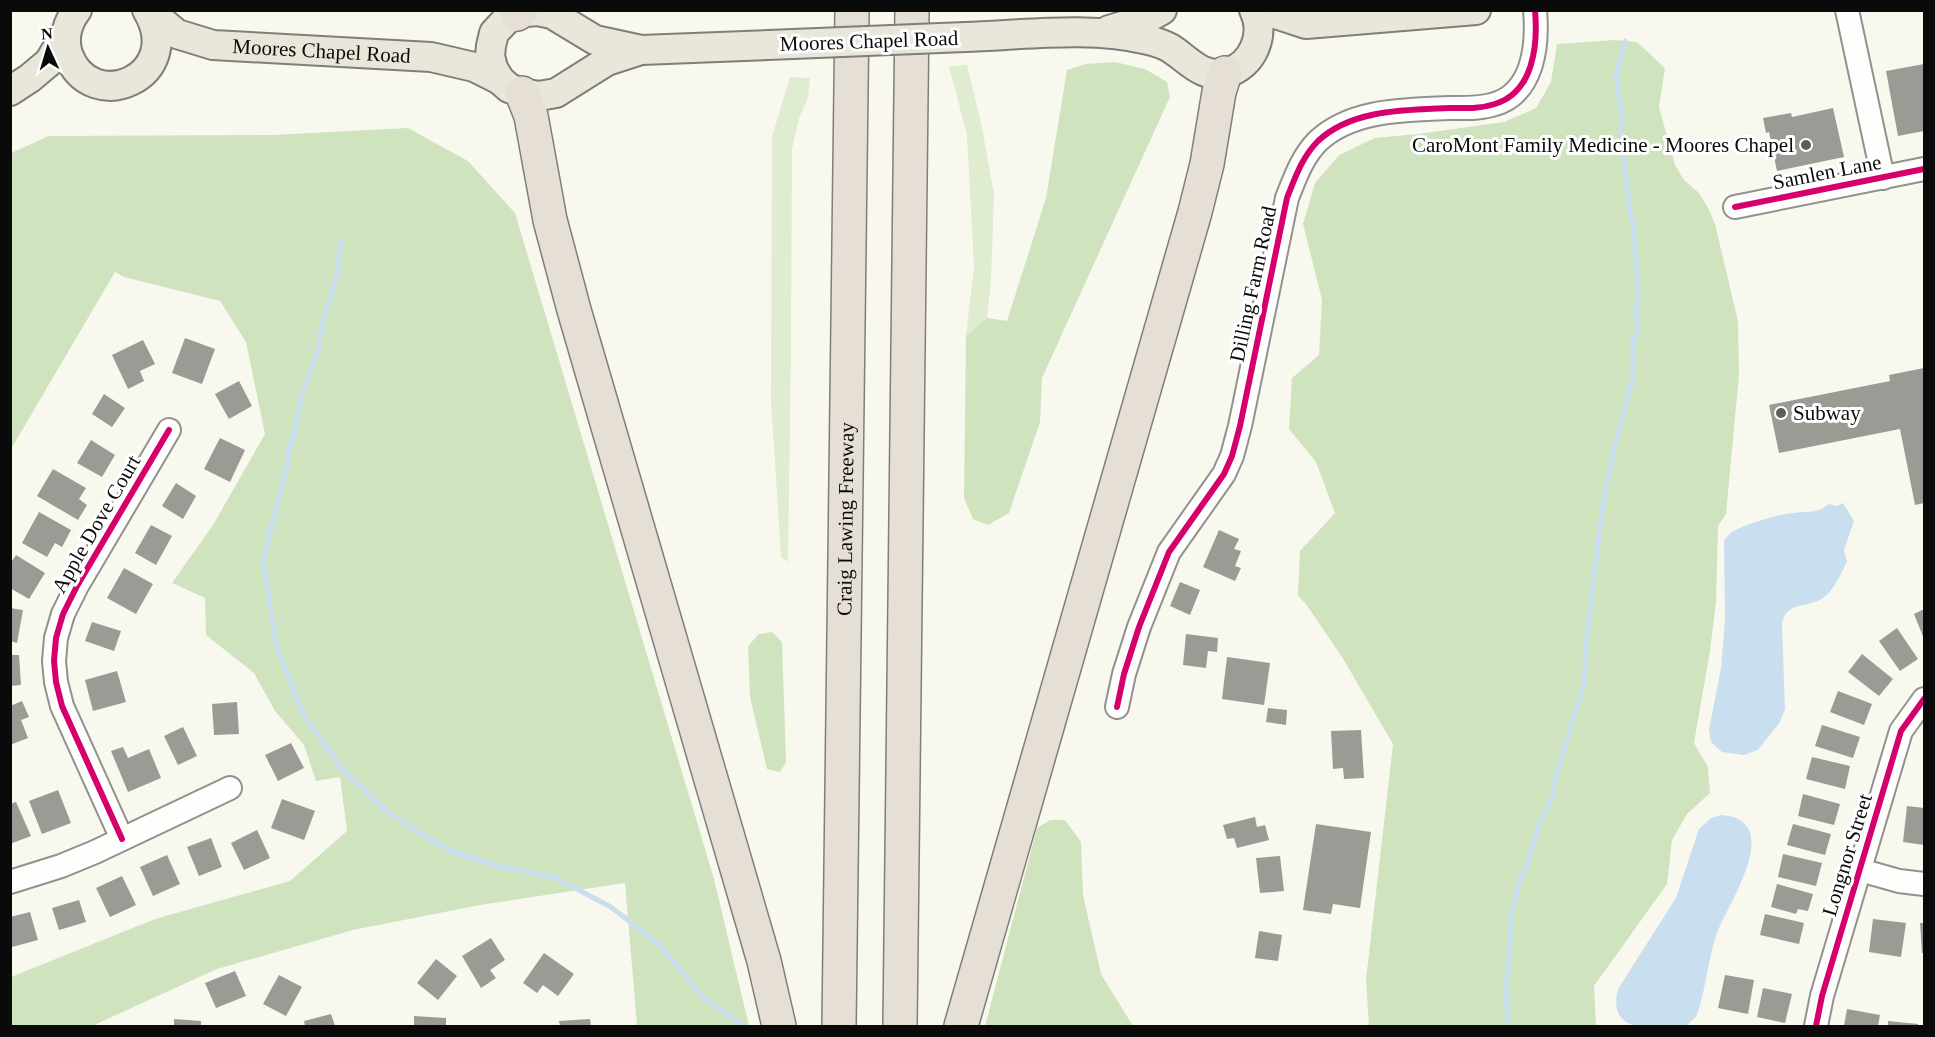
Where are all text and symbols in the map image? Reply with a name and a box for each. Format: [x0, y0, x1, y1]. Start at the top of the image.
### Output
north arrow [18, 18, 78, 78]
text: N [41, 25, 54, 42]
street label: Moores Chapel Road [779, 26, 959, 56]
street label: Moores Chapel Road [232, 34, 412, 68]
place label: CaroMont Family Medicine - Moores Chapel [1412, 133, 1794, 157]
marker: CaroMont Family Medicine - Moores Chapel [1799, 138, 1813, 152]
street label: Samlen Lane [1771, 150, 1883, 194]
street label: Dilling Farm Road [1225, 203, 1281, 364]
place label: Subway [1793, 401, 1861, 425]
marker: Subway [1774, 406, 1788, 420]
street label: Craig Lawing Freeway [832, 422, 859, 616]
street label: Apple Dove Court [47, 451, 145, 597]
street label: Longnor Street [1817, 791, 1877, 919]

